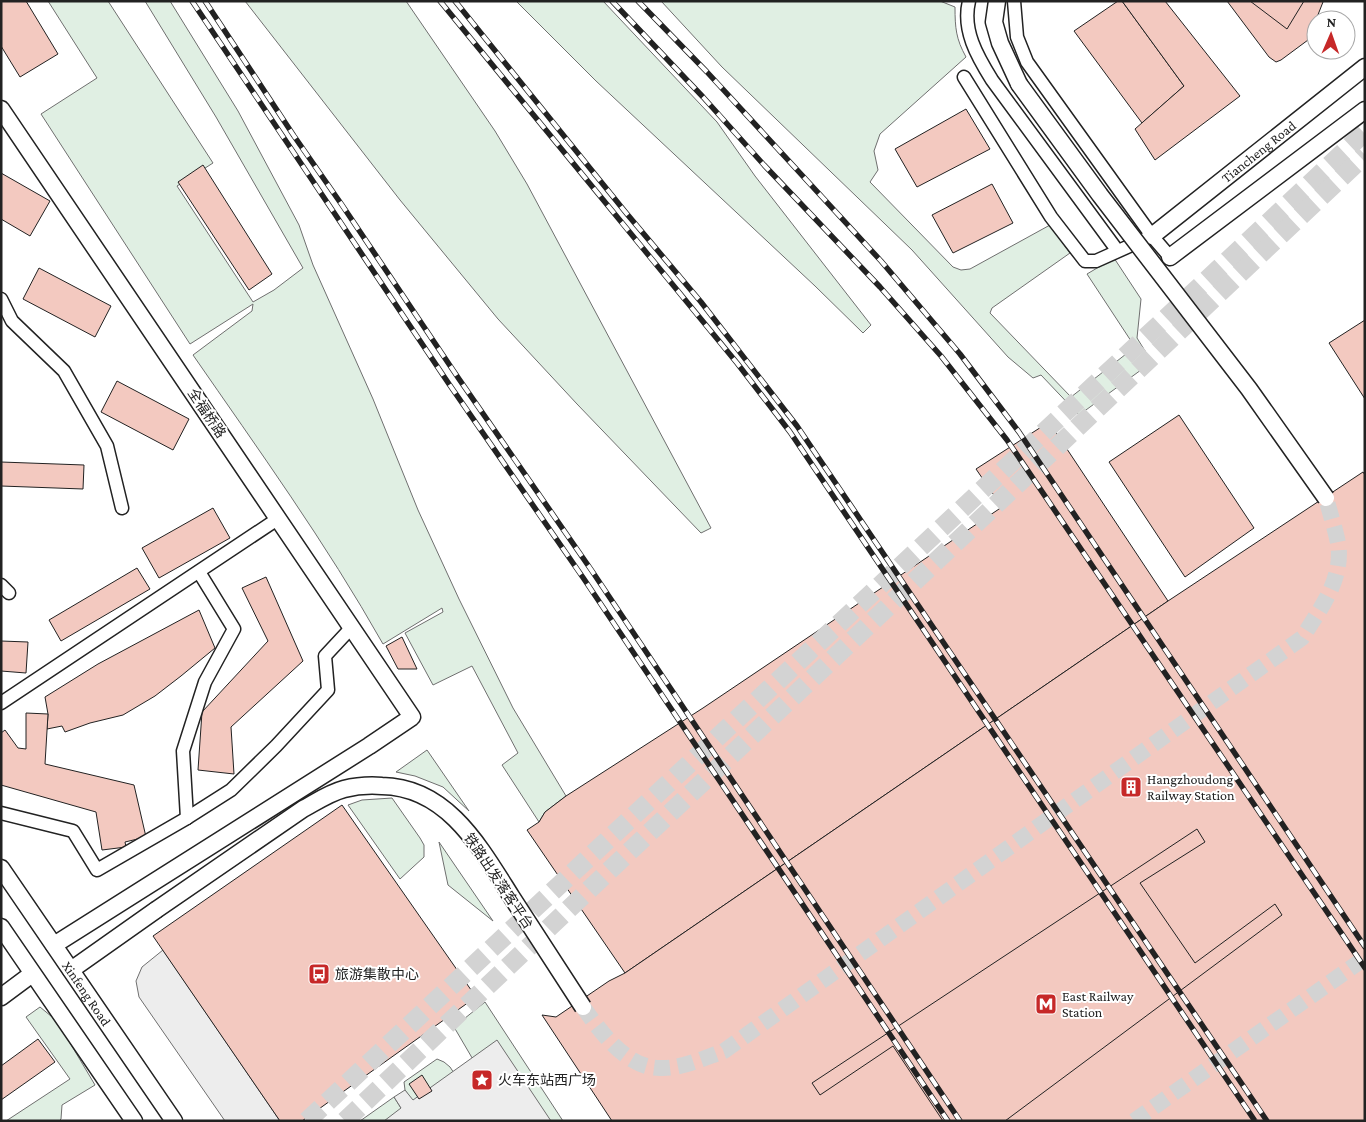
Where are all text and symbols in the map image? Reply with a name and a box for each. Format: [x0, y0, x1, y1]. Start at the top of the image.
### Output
north arrow [1306, 10, 1356, 60]
text: N [1326, 14, 1337, 30]
street label: Tiancheng Road [1218, 117, 1299, 186]
street label: 全福桥路 [185, 385, 229, 441]
place label: Hangzhoudong Railway Station [1147, 771, 1235, 803]
building icon: Hangzhoudong Railway Station [1119, 775, 1143, 799]
street label: 铁路出发落客平台 [461, 830, 537, 932]
street label: Xinfeng Road [59, 958, 115, 1029]
bus stop icon: 旅游集散中心 [307, 962, 331, 986]
place label: 旅游集散中心 [335, 966, 419, 982]
place label: East Railway Station [1062, 988, 1134, 1020]
metro station icon: East Railway Station [1034, 992, 1058, 1016]
place icon: 火车东站西广场 [470, 1068, 494, 1092]
place label: 火车东站西广场 [498, 1072, 596, 1088]

